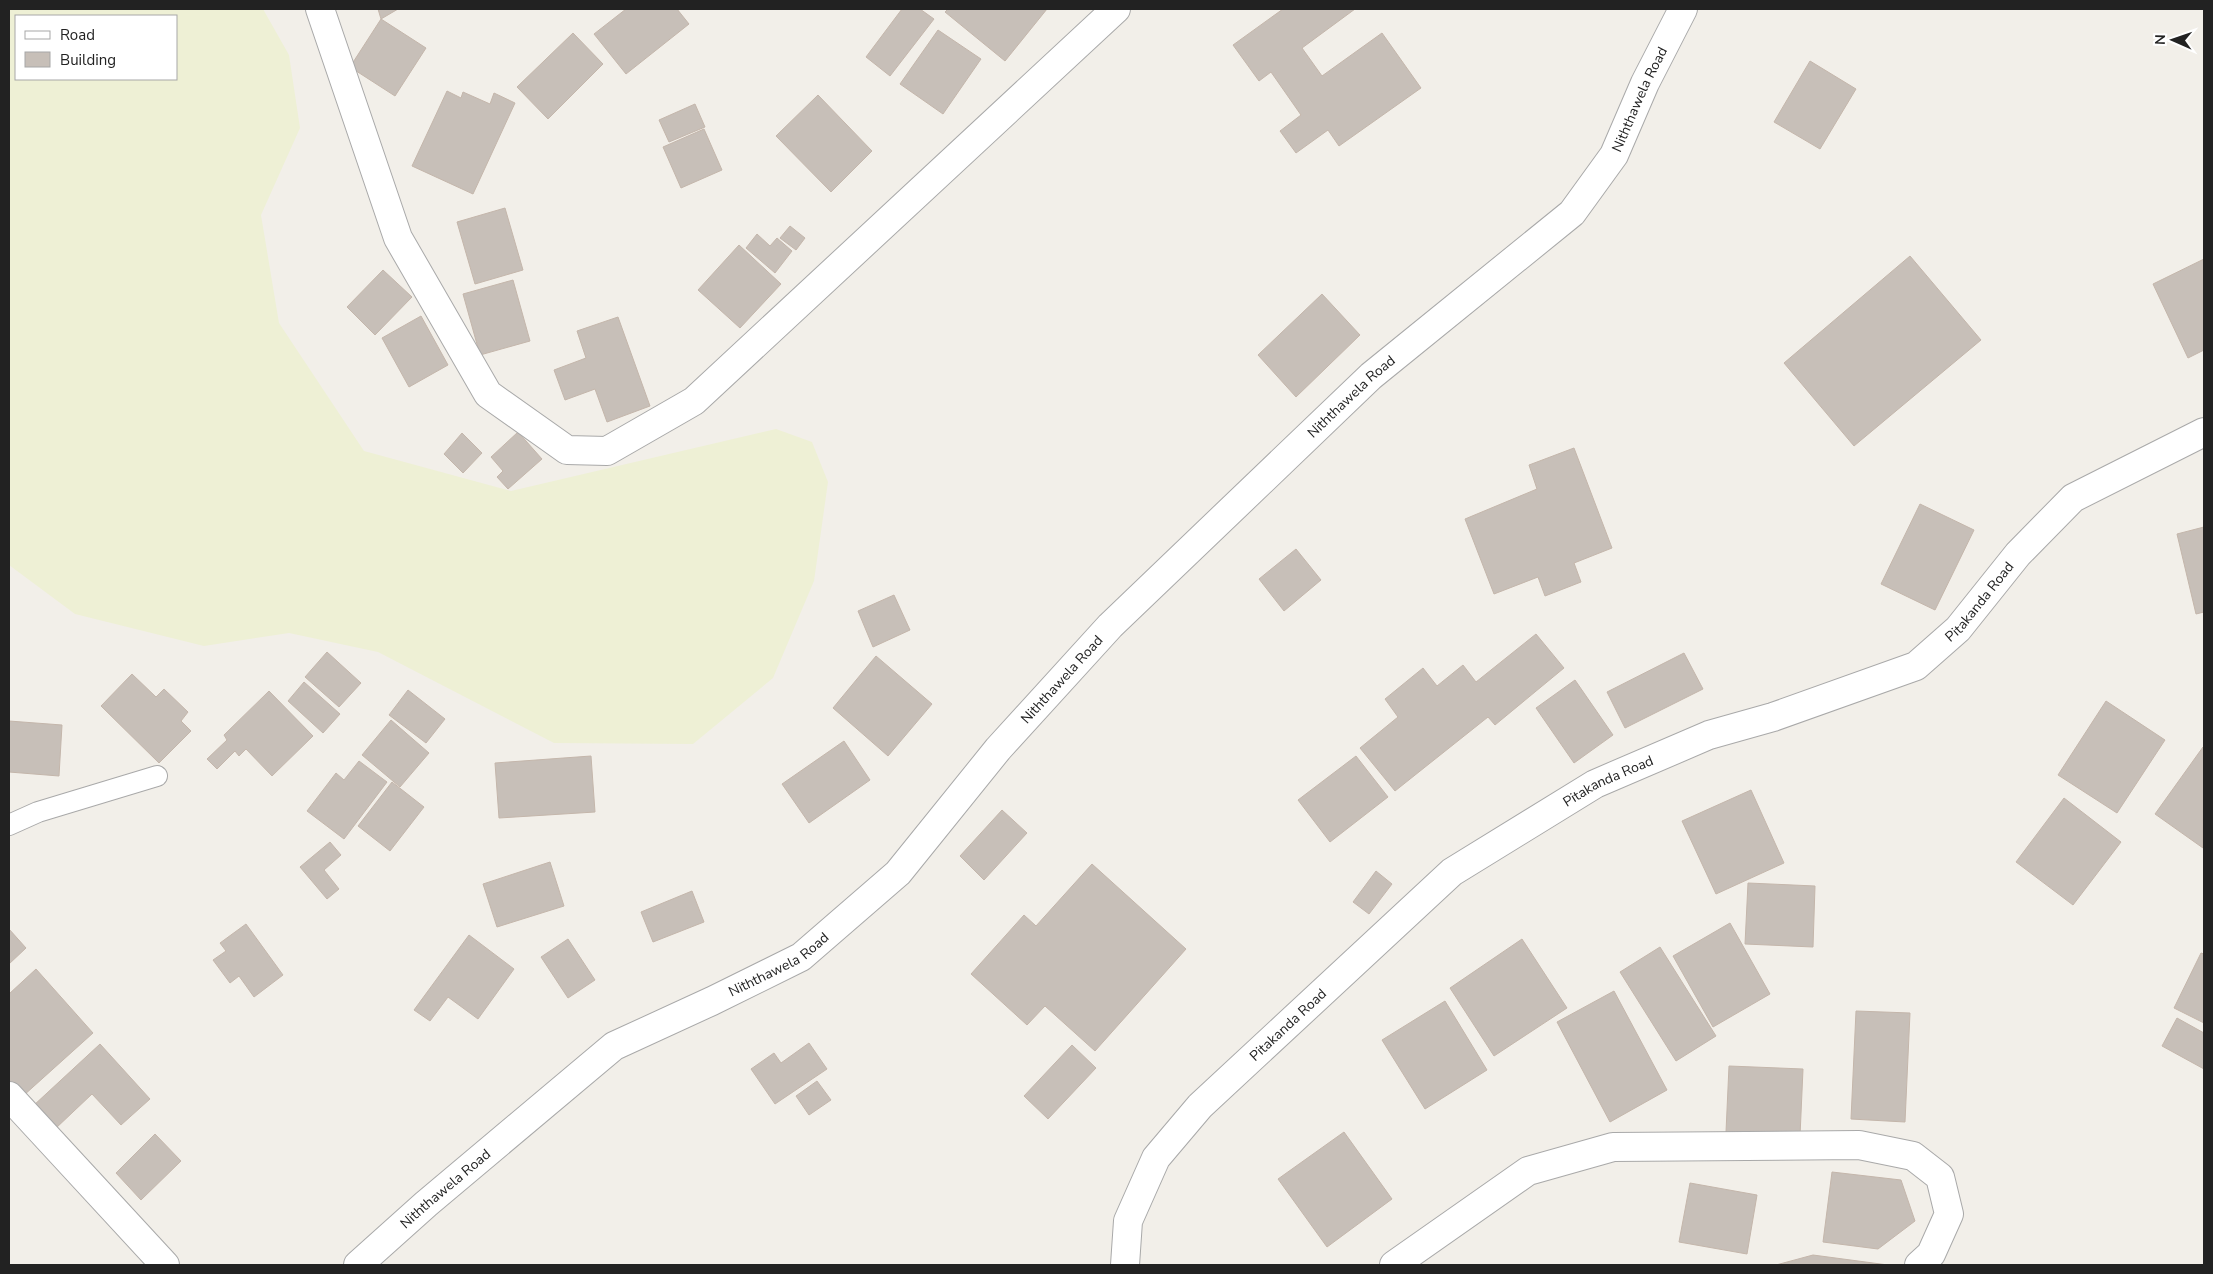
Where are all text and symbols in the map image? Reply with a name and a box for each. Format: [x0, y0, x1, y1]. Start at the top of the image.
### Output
legend [15, 15, 178, 80]
north arrow [2148, 15, 2198, 65]
text: Road [60, 25, 95, 45]
text: N [2151, 34, 2170, 45]
street label: Niththawela Road [1607, 43, 1672, 155]
text: Building [60, 50, 116, 70]
street label: Niththawela Road [1303, 351, 1399, 442]
street label: Pitakanda Road [1941, 557, 2018, 646]
street label: Niththawela Road [1016, 631, 1107, 728]
street label: Pitakanda Road [1559, 751, 1656, 811]
street label: Niththawela Road [725, 928, 833, 1001]
street label: Pitakanda Road [1245, 984, 1330, 1065]
street label: Niththawela Road [396, 1144, 494, 1233]

